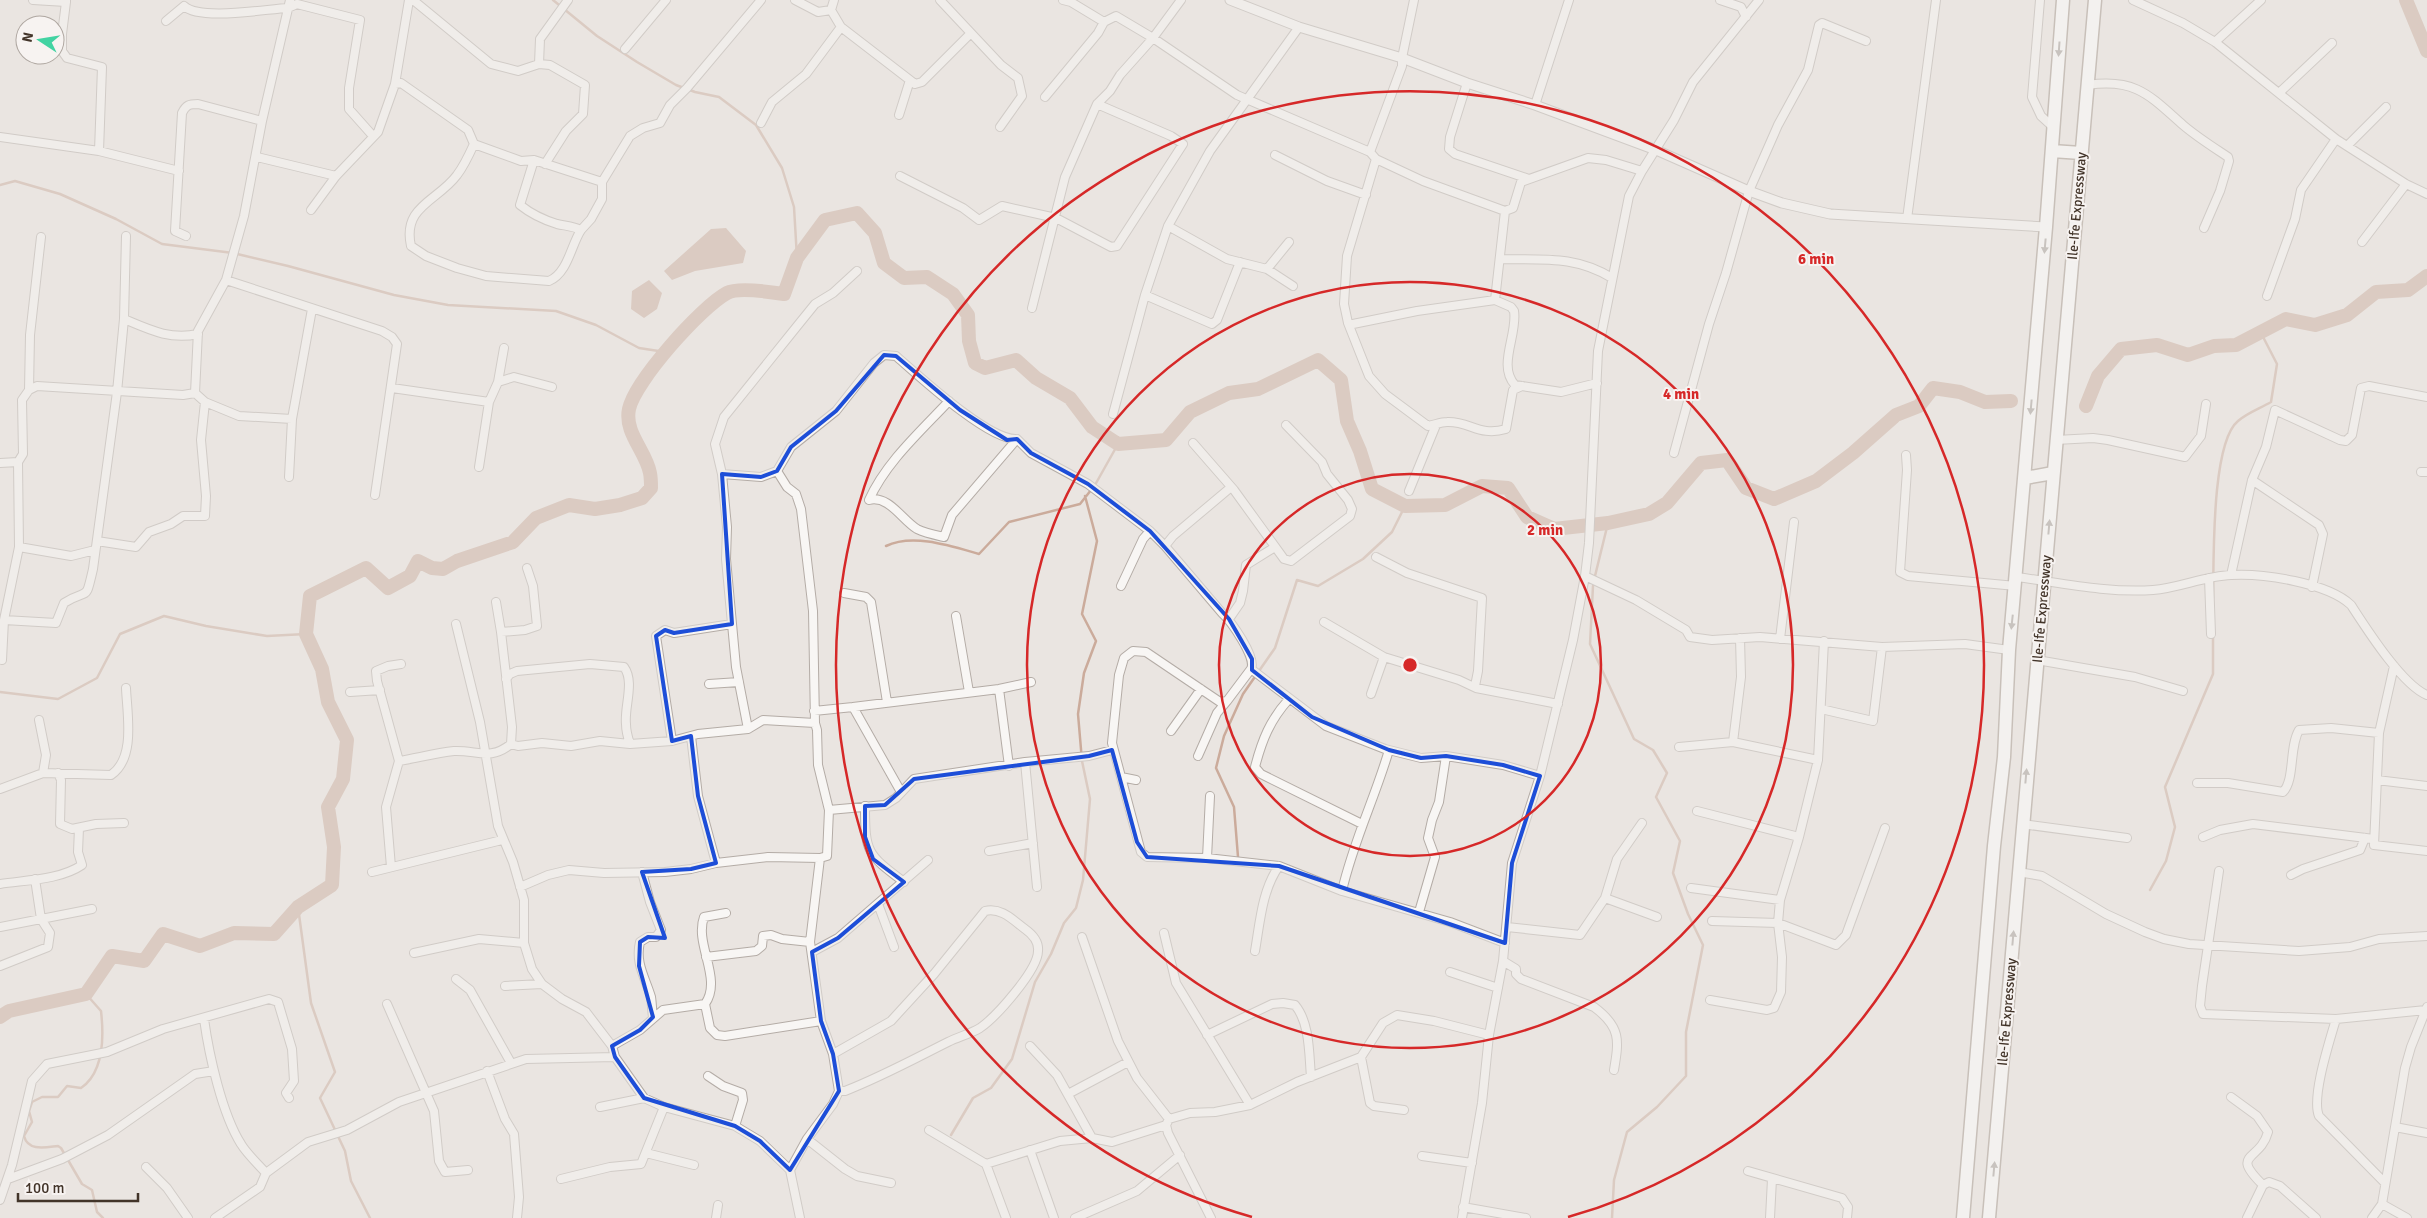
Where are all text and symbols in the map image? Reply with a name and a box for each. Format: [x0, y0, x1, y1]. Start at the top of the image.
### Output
north arrow [15, 15, 65, 65]
text: N [18, 31, 37, 44]
one-way arrow [2055, 41, 2063, 57]
street label: Ile-Ife Expressway [2064, 151, 2090, 261]
one-way arrow [2041, 238, 2049, 254]
text: 6 min [1798, 250, 1834, 268]
text: 4 min [1663, 385, 1699, 403]
one-way arrow [2027, 400, 2035, 416]
one-way arrow [2045, 519, 2053, 535]
text: 2 min [1527, 521, 1563, 539]
street label: Ile-Ife Expressway [2029, 554, 2055, 664]
one-way arrow [2008, 614, 2016, 630]
centre of rings [1401, 656, 1419, 674]
one-way arrow [2022, 768, 2030, 784]
one-way arrow [2009, 929, 2017, 945]
street label: Ile-Ife Expressway [1994, 957, 2020, 1067]
one-way arrow [1990, 1161, 1998, 1177]
scale bar [18, 1170, 138, 1202]
text: 100 m [25, 1179, 65, 1197]

